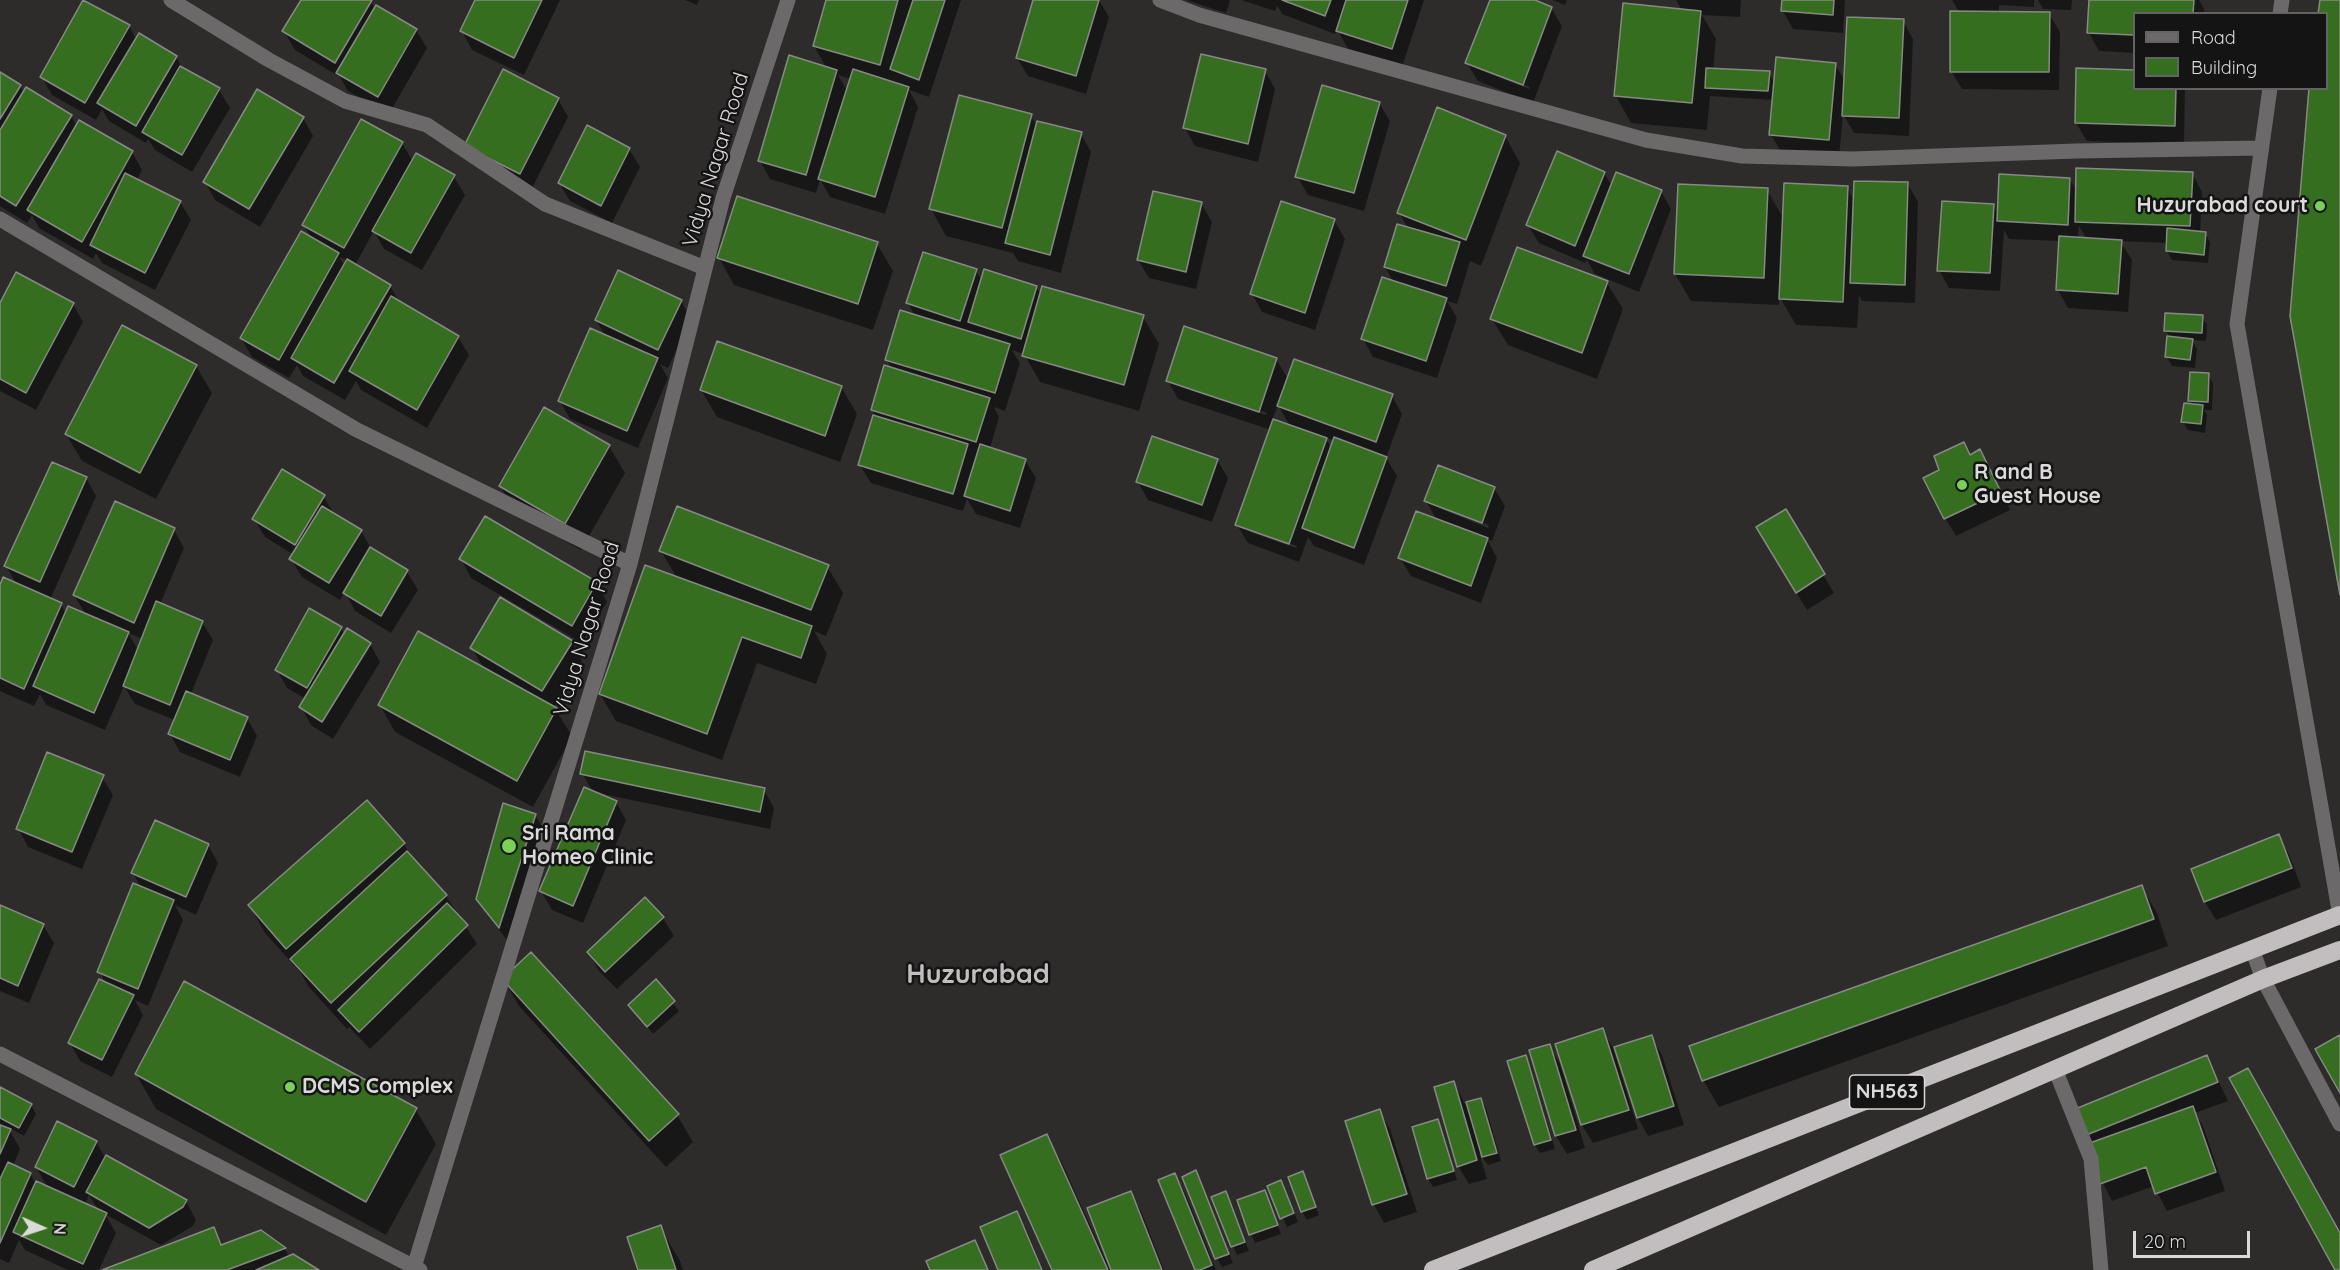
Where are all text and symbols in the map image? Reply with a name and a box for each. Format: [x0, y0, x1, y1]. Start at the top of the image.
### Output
legend [2133, 12, 2328, 90]
text: Road [2191, 26, 2236, 49]
text: Building [2191, 56, 2257, 79]
street label: Vidya Nagar Road [677, 70, 755, 250]
place label: Huzurabad court [2137, 193, 2308, 219]
marker: Huzurabad court [2313, 199, 2327, 213]
place label: R and B Guest House [1974, 460, 2101, 510]
marker: R and B Guest House [1955, 478, 1969, 492]
street label: Vidya Nagar Road [548, 539, 626, 719]
place label: Sri Rama Homeo Clinic [522, 821, 653, 871]
marker: Sri Rama Homeo Clinic [500, 837, 518, 855]
district label: Huzurabad [906, 959, 1050, 991]
place label: DCMS Complex [302, 1074, 453, 1100]
road number: NH563 [1850, 1075, 1924, 1109]
marker: DCMS Complex [283, 1080, 297, 1094]
north arrow [12, 1198, 72, 1258]
scale bar [2136, 1219, 2253, 1257]
text: N [50, 1223, 70, 1235]
text: 20 m [2144, 1230, 2186, 1253]

